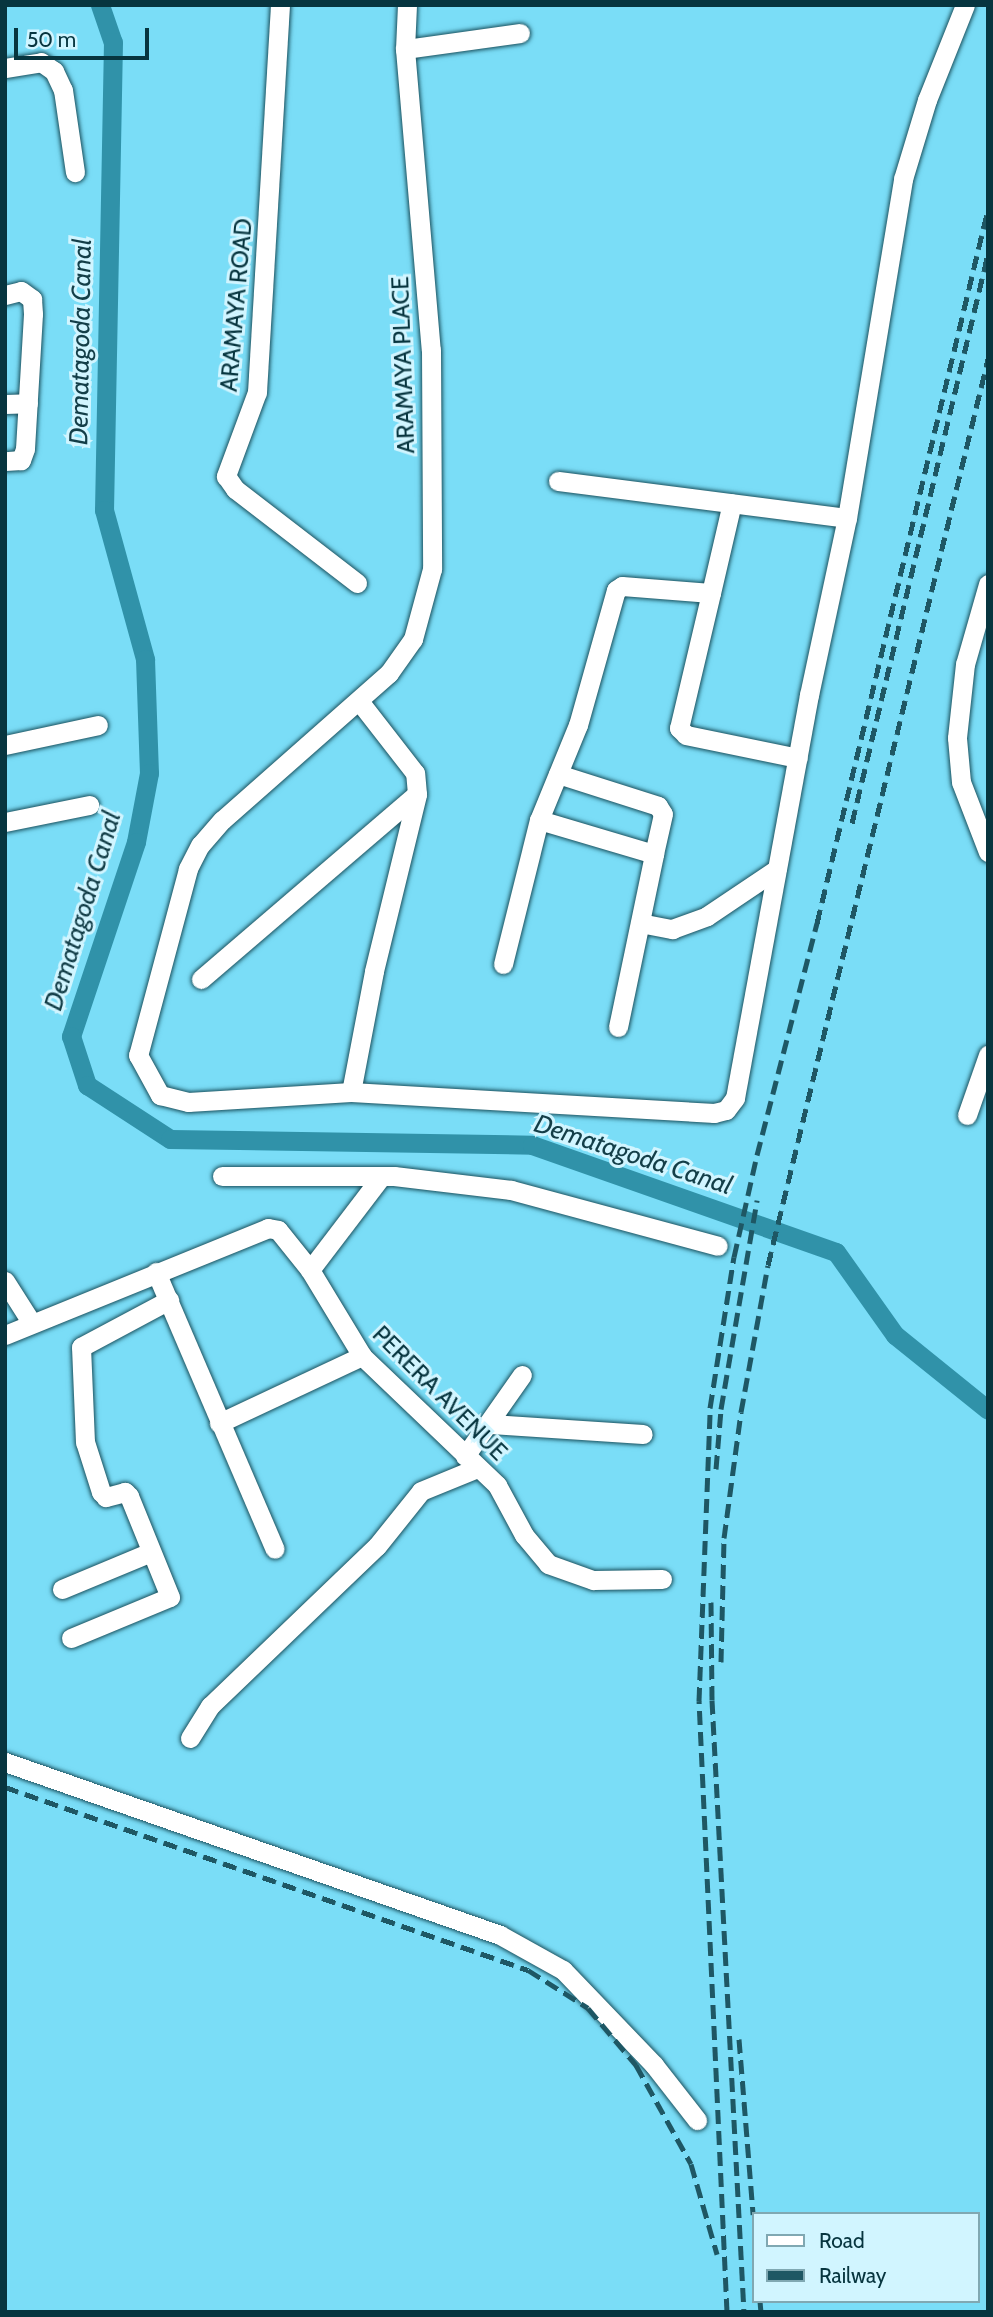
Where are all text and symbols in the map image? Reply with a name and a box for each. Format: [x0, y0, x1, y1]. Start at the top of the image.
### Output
scale bar [18, 14, 152, 58]
text: 50 m [27, 27, 76, 52]
street label: ARAMAYA ROAD [214, 217, 258, 393]
water label: Dematagoda Canal [64, 239, 98, 445]
street label: ARAMAYA PLACE [386, 276, 420, 454]
water label: Dematagoda Canal [38, 808, 128, 1014]
water label: Dematagoda Canal [530, 1108, 736, 1202]
street label: PERERA AVENUE [367, 1320, 513, 1466]
legend [752, 2212, 979, 2303]
text: Road [819, 2228, 865, 2253]
text: Railway [819, 2263, 886, 2288]

